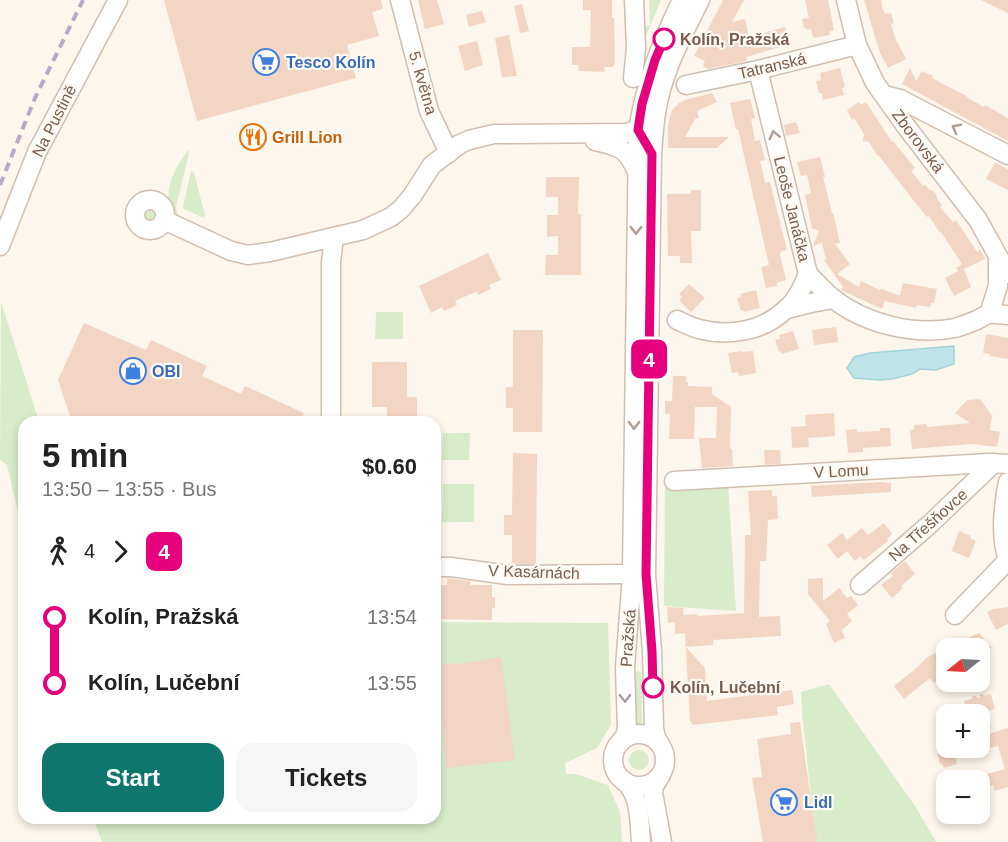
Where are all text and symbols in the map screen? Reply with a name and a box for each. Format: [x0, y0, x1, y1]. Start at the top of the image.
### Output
marker: Kolín, Pražská [653, 28, 675, 50]
place label: Kolín, Pražská [680, 31, 789, 48]
supermarket icon: Tesco Kolín [251, 47, 281, 77]
street label: 5. května [406, 49, 440, 117]
street label: Tatranská [736, 50, 808, 82]
place label: Tesco Kolín [286, 54, 376, 71]
street label: Na Pustině [29, 82, 79, 160]
street label: Zborovská [889, 106, 947, 176]
restaurant icon: Grill Lion [238, 122, 268, 152]
one-way arrow [952, 124, 963, 135]
place label: Grill Lion [272, 129, 342, 146]
one-way arrow [769, 131, 782, 141]
street label: Leoše Janáčka [771, 155, 813, 263]
one-way arrow [630, 226, 642, 235]
line badge: 4 [630, 340, 668, 378]
text: 4 [643, 348, 655, 371]
shop icon: OBI [118, 356, 148, 386]
place label: OBI [152, 363, 180, 380]
one-way arrow [628, 421, 640, 430]
text: 5 min [42, 437, 128, 474]
text: $0.60 [362, 454, 417, 479]
street label: V Lomu [813, 461, 869, 481]
text: 13:50 – 13:55 · Bus [42, 478, 217, 500]
street label: Na Třešňovce [885, 485, 971, 565]
icon: walk [42, 535, 75, 568]
icon: forward [104, 535, 137, 568]
text: 4 [84, 540, 95, 562]
text: 4 [158, 540, 170, 563]
street label: V Kasárnách [488, 562, 580, 582]
text: Kolín, Pražská [88, 604, 238, 629]
text: 13:54 [367, 606, 417, 628]
street label: Pražská [618, 608, 639, 667]
north arrow [936, 638, 990, 692]
map controls [936, 638, 990, 824]
text: Kolín, Lučební [88, 670, 240, 695]
text: 13:55 [367, 672, 417, 694]
marker: Kolín, Lučební [642, 676, 664, 698]
place label: Kolín, Lučební [670, 679, 781, 696]
one-way arrow [619, 693, 632, 702]
button: + [936, 704, 990, 758]
button: Start [42, 743, 224, 812]
button: Tickets [236, 743, 417, 812]
button: − [936, 770, 990, 824]
supermarket icon: Lidl [769, 787, 799, 817]
place label: Lidl [804, 794, 832, 811]

